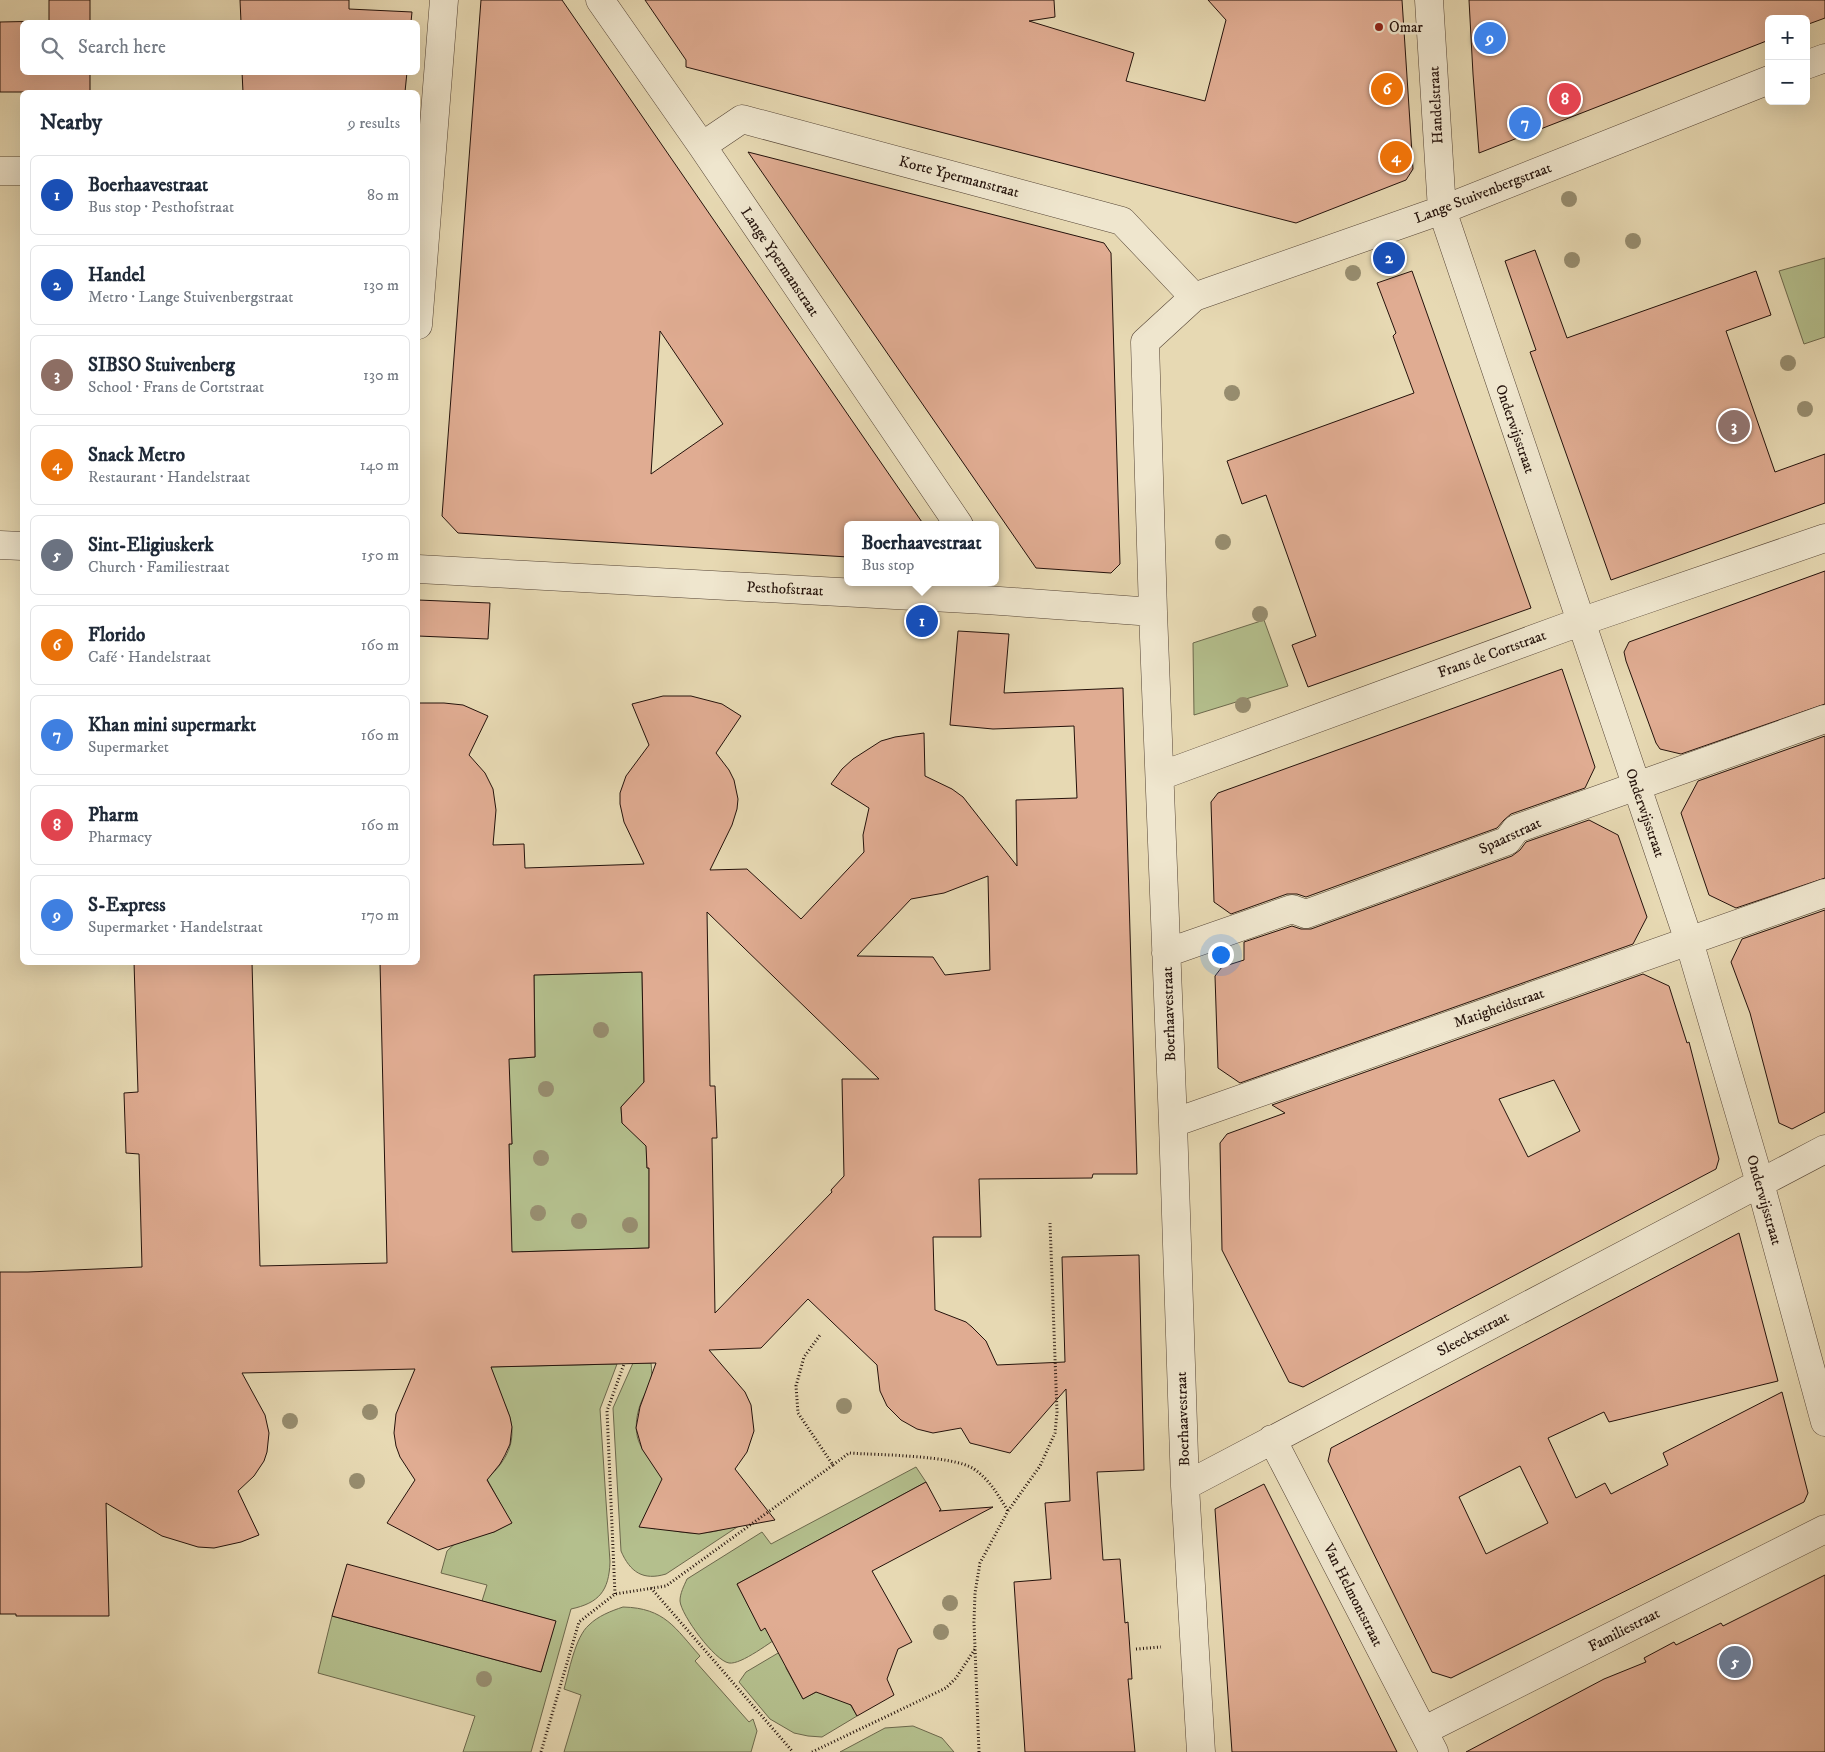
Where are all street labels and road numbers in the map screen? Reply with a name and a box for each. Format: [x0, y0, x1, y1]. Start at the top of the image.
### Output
street label: Handelstraat [1424, 65, 1448, 144]
street label: Korte Ypermanstraat [897, 152, 1021, 202]
street label: Lange Stuivenbergstraat [1412, 158, 1554, 228]
street label: Lange Ypermanstraat [736, 204, 824, 321]
street label: Onderwijsstraat [1491, 382, 1539, 476]
street label: Pesthofstraat [746, 577, 824, 601]
street label: Frans de Cortstraat [1435, 626, 1549, 682]
street label: Onderwijsstraat [1621, 766, 1669, 860]
street label: Spaarstraat [1476, 813, 1544, 859]
street label: Boerhaavestraat [1158, 966, 1180, 1062]
street label: Matigheidstraat [1451, 984, 1547, 1032]
street label: Onderwijsstraat [1742, 1153, 1786, 1247]
street label: Sleeckxstraat [1434, 1307, 1512, 1361]
street label: Boerhaavestraat [1172, 1371, 1194, 1467]
street label: Van Helmontstraat [1318, 1539, 1387, 1650]
street label: Familiestraat [1585, 1604, 1663, 1656]

